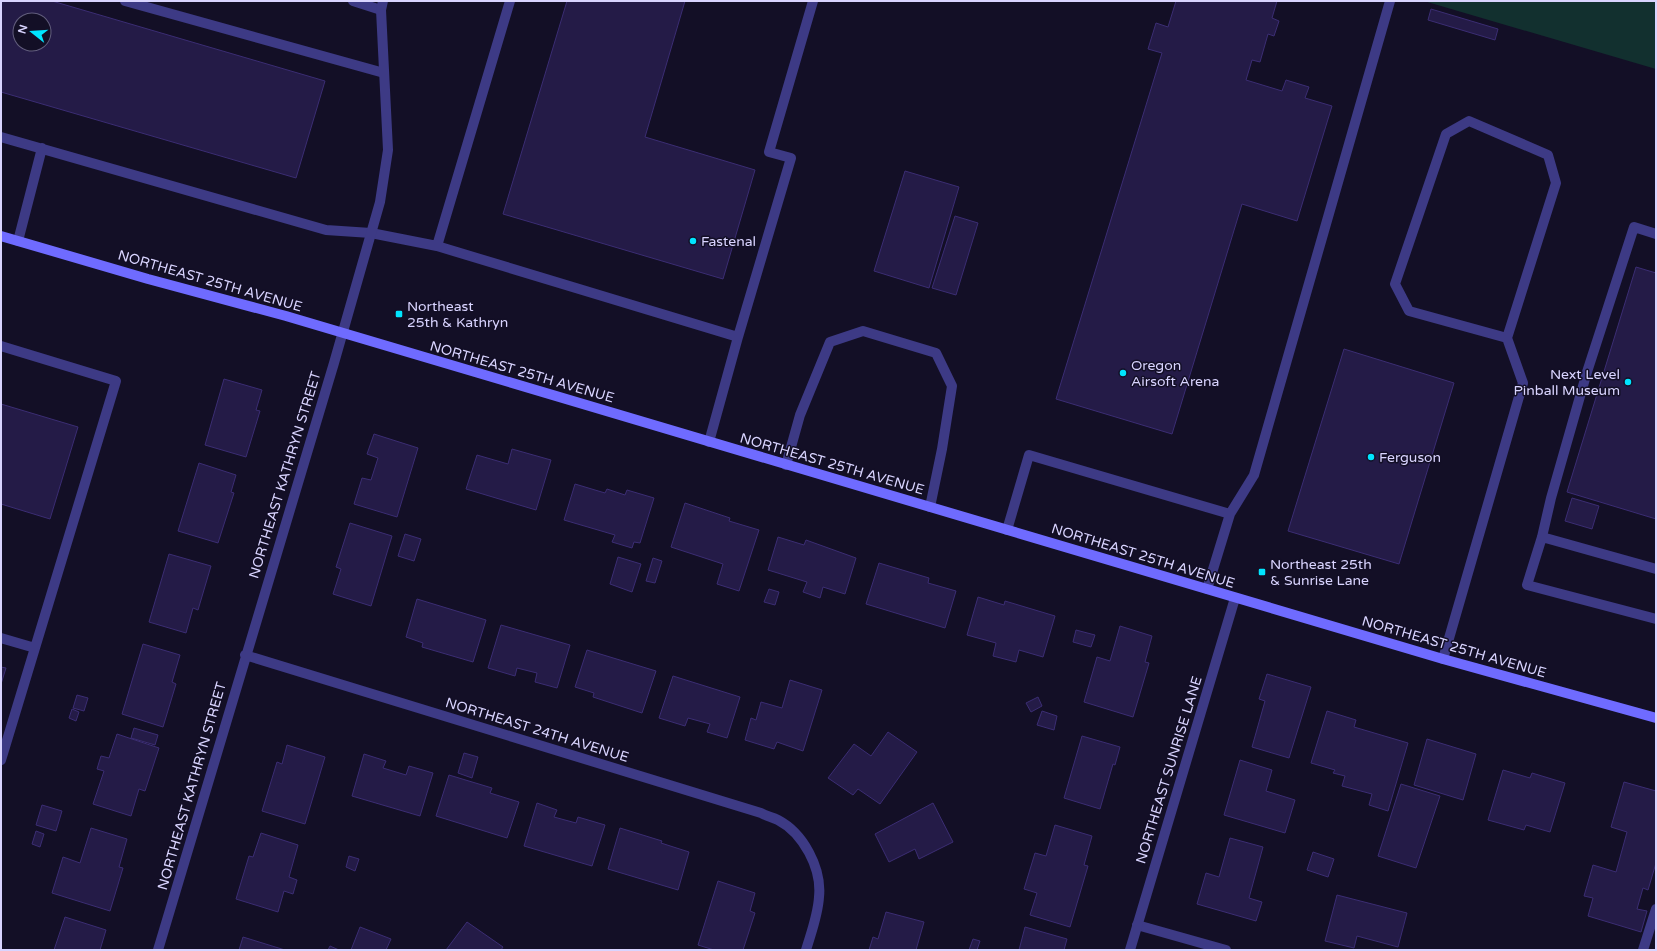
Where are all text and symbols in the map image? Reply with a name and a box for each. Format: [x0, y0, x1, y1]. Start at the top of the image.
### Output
north arrow [12, 12, 52, 52]
text: N [15, 23, 30, 35]
place label: Fastenal [701, 233, 756, 250]
marker: Fastenal [688, 236, 698, 246]
street label: NORTHEAST 25TH AVENUE [116, 247, 304, 315]
place label: Northeast 25th & Kathryn [407, 298, 508, 331]
marker: Northeast 25th & Kathryn [394, 309, 404, 319]
street label: NORTHEAST 25TH AVENUE [428, 338, 616, 406]
place label: Oregon Airsoft Arena [1131, 357, 1219, 390]
place label: Next Level Pinball Museum [1513, 366, 1620, 399]
marker: Oregon Airsoft Arena [1118, 368, 1128, 378]
street label: NORTHEAST KATHRYN STREET [245, 369, 325, 581]
marker: Next Level Pinball Museum [1623, 377, 1633, 387]
street label: NORTHEAST 25TH AVENUE [738, 430, 926, 498]
place label: Ferguson [1379, 449, 1441, 466]
marker: Ferguson [1366, 452, 1376, 462]
street label: NORTHEAST 25TH AVENUE [1049, 520, 1237, 592]
place label: Northeast 25th & Sunrise Lane [1270, 556, 1372, 589]
marker: Northeast 25th & Sunrise Lane [1257, 567, 1267, 577]
street label: NORTHEAST 25TH AVENUE [1360, 613, 1548, 681]
street label: NORTHEAST SUNRISE LANE [1132, 674, 1206, 866]
street label: NORTHEAST KATHRYN STREET [154, 679, 230, 892]
street label: NORTHEAST 24TH AVENUE [443, 694, 631, 766]

